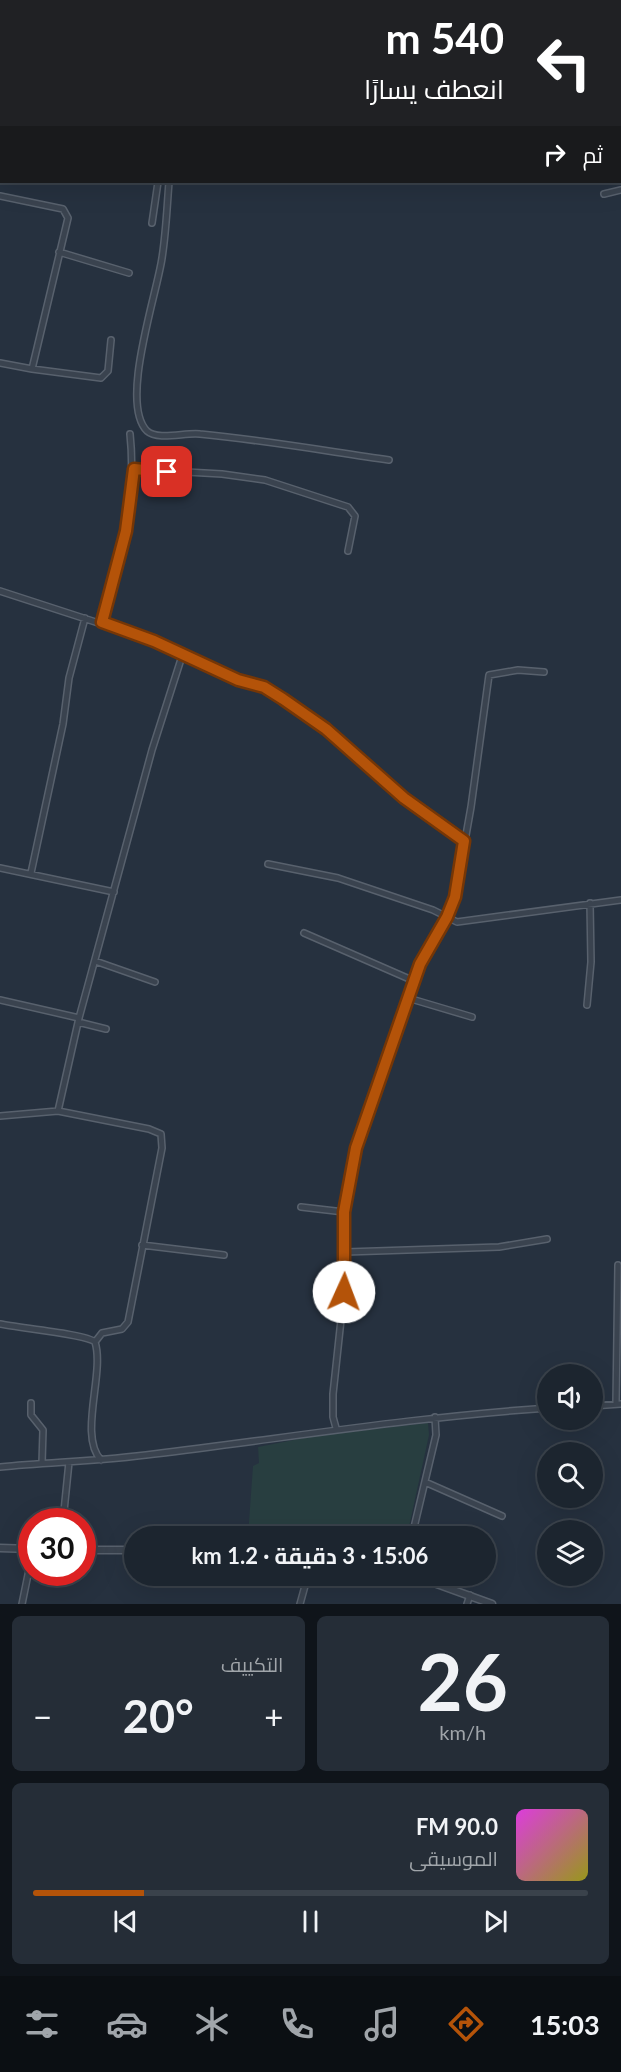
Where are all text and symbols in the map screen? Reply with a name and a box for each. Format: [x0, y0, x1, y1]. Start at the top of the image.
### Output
text: 540 m [386, 13, 504, 63]
icon: left [525, 24, 603, 102]
text: انعطف يسارًا [364, 72, 504, 105]
icon: right [538, 138, 571, 171]
text: ثم [583, 141, 603, 168]
pin [141, 446, 192, 497]
icon: arrive [150, 455, 183, 488]
position arrow [312, 1260, 376, 1324]
map controls [537, 1364, 603, 1586]
button: sound [537, 1364, 603, 1430]
button: search [537, 1442, 603, 1508]
speed limit sign: 30 [18, 1508, 96, 1586]
button: layers [537, 1520, 603, 1586]
text: 15:06 · 3 دقيقة · 1.2 km [192, 1542, 428, 1569]
text: 26 [418, 1634, 508, 1728]
text: التكييف [221, 1652, 284, 1676]
text: 20° [123, 1689, 194, 1743]
text: − [33, 1696, 52, 1736]
text: + [264, 1696, 284, 1736]
text: km/h [439, 1720, 486, 1744]
text: 90.0 FM [416, 1813, 498, 1840]
text: الموسيقى [409, 1846, 498, 1870]
icon: previous [109, 1905, 142, 1938]
icon: pause [294, 1905, 327, 1938]
icon: next [479, 1905, 512, 1938]
icon: filters [21, 2003, 63, 2045]
icon: car [106, 2003, 148, 2045]
icon: climate [191, 2003, 233, 2045]
icon: phone [276, 2003, 318, 2045]
icon: music [361, 2003, 403, 2045]
icon: directions [445, 2003, 487, 2045]
text: 15:03 [530, 2008, 600, 2041]

